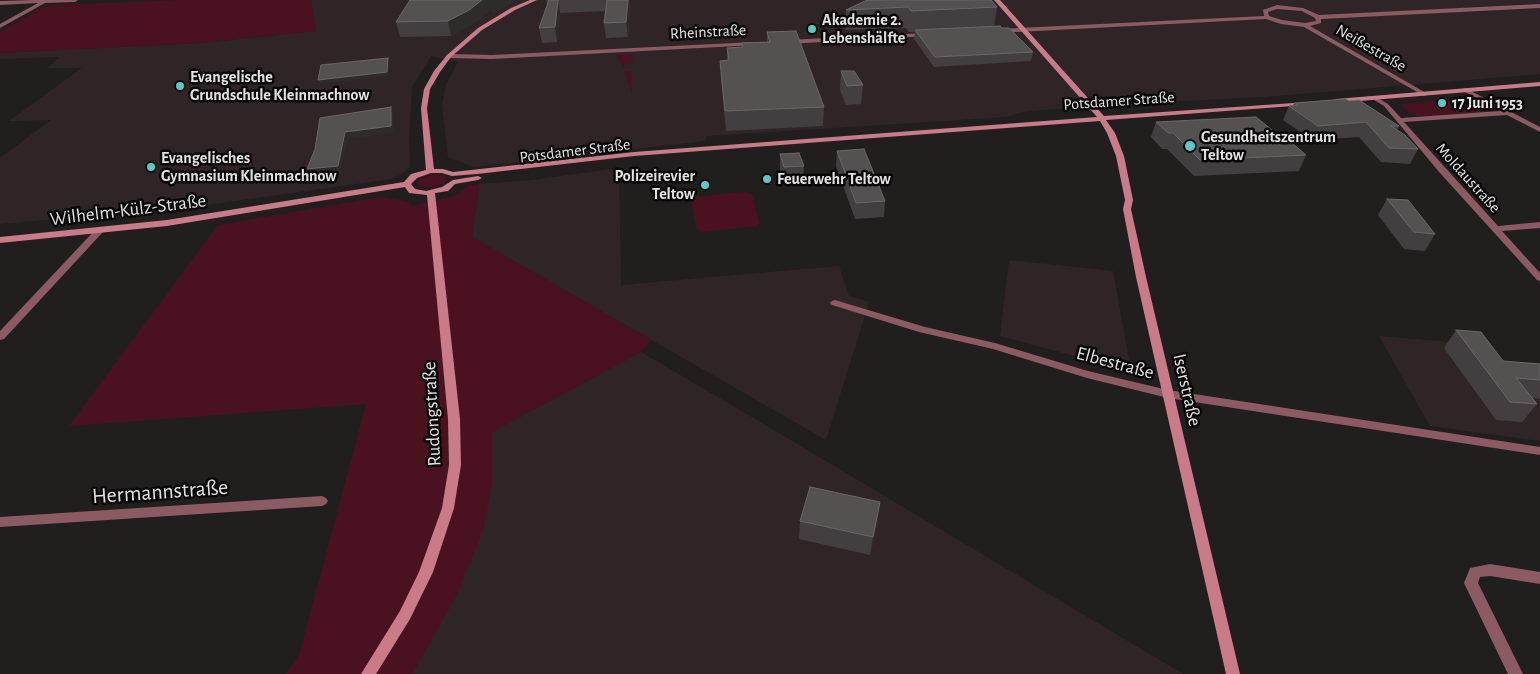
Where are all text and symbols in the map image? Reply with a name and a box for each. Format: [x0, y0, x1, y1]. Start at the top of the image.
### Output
place label: Akademie 2. Lebenshälfte [822, 10, 905, 48]
street label: Rheinstraße [669, 20, 747, 44]
street label: Neißestraße [1332, 20, 1410, 76]
marker: Akademie 2. Lebenshälfte [806, 23, 818, 35]
place label: Evangelische Grundschule Kleinmachnow [190, 67, 369, 105]
marker: Evangelische Grundschule Kleinmachnow [174, 80, 186, 92]
street label: Potsdamer Straße [1063, 88, 1175, 114]
place label: 17 Juni 1953 [1452, 93, 1523, 113]
marker: 17 Juni 1953 [1436, 97, 1448, 109]
place label: Gesundheitszentrum Teltow [1201, 127, 1336, 165]
street label: Potsdamer Straße [519, 135, 631, 167]
marker: Gesundheitszentrum Teltow [1183, 139, 1197, 153]
street label: Moldaustraße [1432, 139, 1504, 217]
place label: Evangelisches Gymnasium Kleinmachnow [161, 148, 336, 186]
marker: Evangelisches Gymnasium Kleinmachnow [145, 161, 157, 173]
place label: Polizeirevier Teltow [614, 166, 695, 204]
place label: Feuerwehr Teltow [777, 169, 891, 189]
marker: Feuerwehr Teltow [761, 173, 773, 185]
marker: Polizeirevier Teltow [699, 179, 711, 191]
street label: Wilhelm-Külz-Straße [49, 189, 207, 231]
street label: Elbestraße [1074, 342, 1156, 384]
street label: Iserstraße [1168, 352, 1206, 428]
street label: Rudongstraße [418, 361, 446, 467]
street label: Hermannstraße [91, 474, 229, 510]

